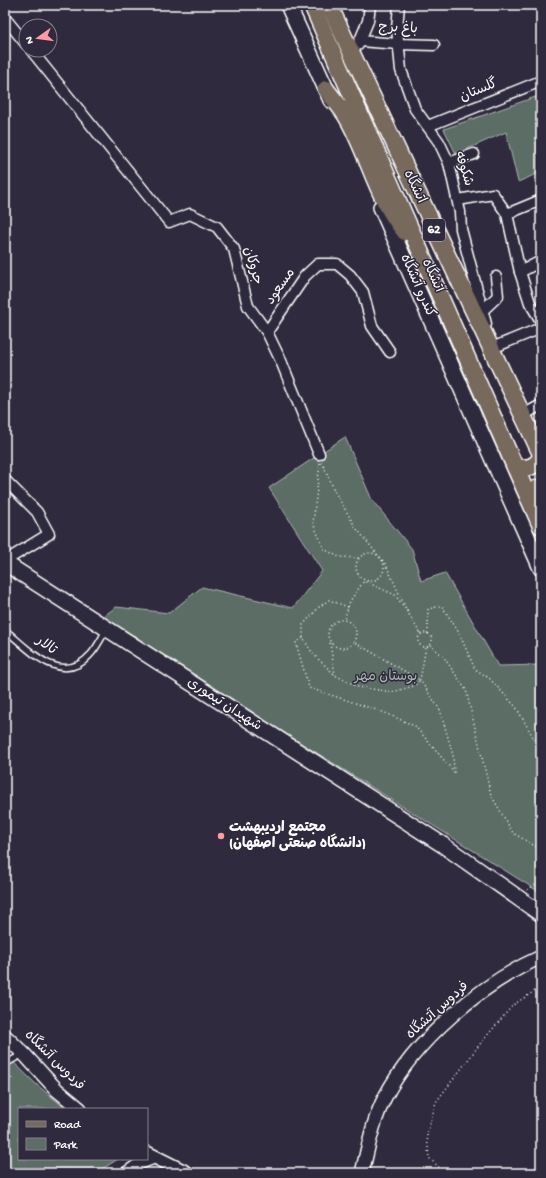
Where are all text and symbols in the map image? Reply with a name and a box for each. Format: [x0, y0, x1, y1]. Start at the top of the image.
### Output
north arrow [18, 18, 58, 58]
street label: باغ برج [378, 18, 418, 39]
text: N [24, 35, 37, 45]
street label: گلستان [457, 74, 500, 106]
street label: شکوفه [450, 150, 476, 188]
street label: اتشگاه [399, 167, 431, 206]
road number: 62 [423, 219, 445, 241]
street label: جروکان [238, 245, 266, 287]
street label: کندرو آتشگاه [395, 251, 440, 320]
street label: آتشگاه [417, 256, 449, 296]
street label: مسعود [262, 266, 300, 308]
street label: تالار [31, 632, 60, 660]
park label: بوستان مهر [354, 669, 417, 686]
street label: شهیدان تیموری [183, 675, 265, 735]
place label: مجتمع اردیبهشت (دانشگاه صنعتی اصفهان) [229, 820, 366, 853]
marker: مجتمع اردیبهشت (دانشگاه صنعتی اصفهان) [216, 831, 226, 841]
street label: فردوس آتشگاه [402, 977, 473, 1044]
street label: فردوس آتشگاه [20, 1026, 89, 1095]
legend [18, 1108, 148, 1160]
text: Road [54, 1119, 81, 1133]
text: Park [53, 1139, 79, 1153]

